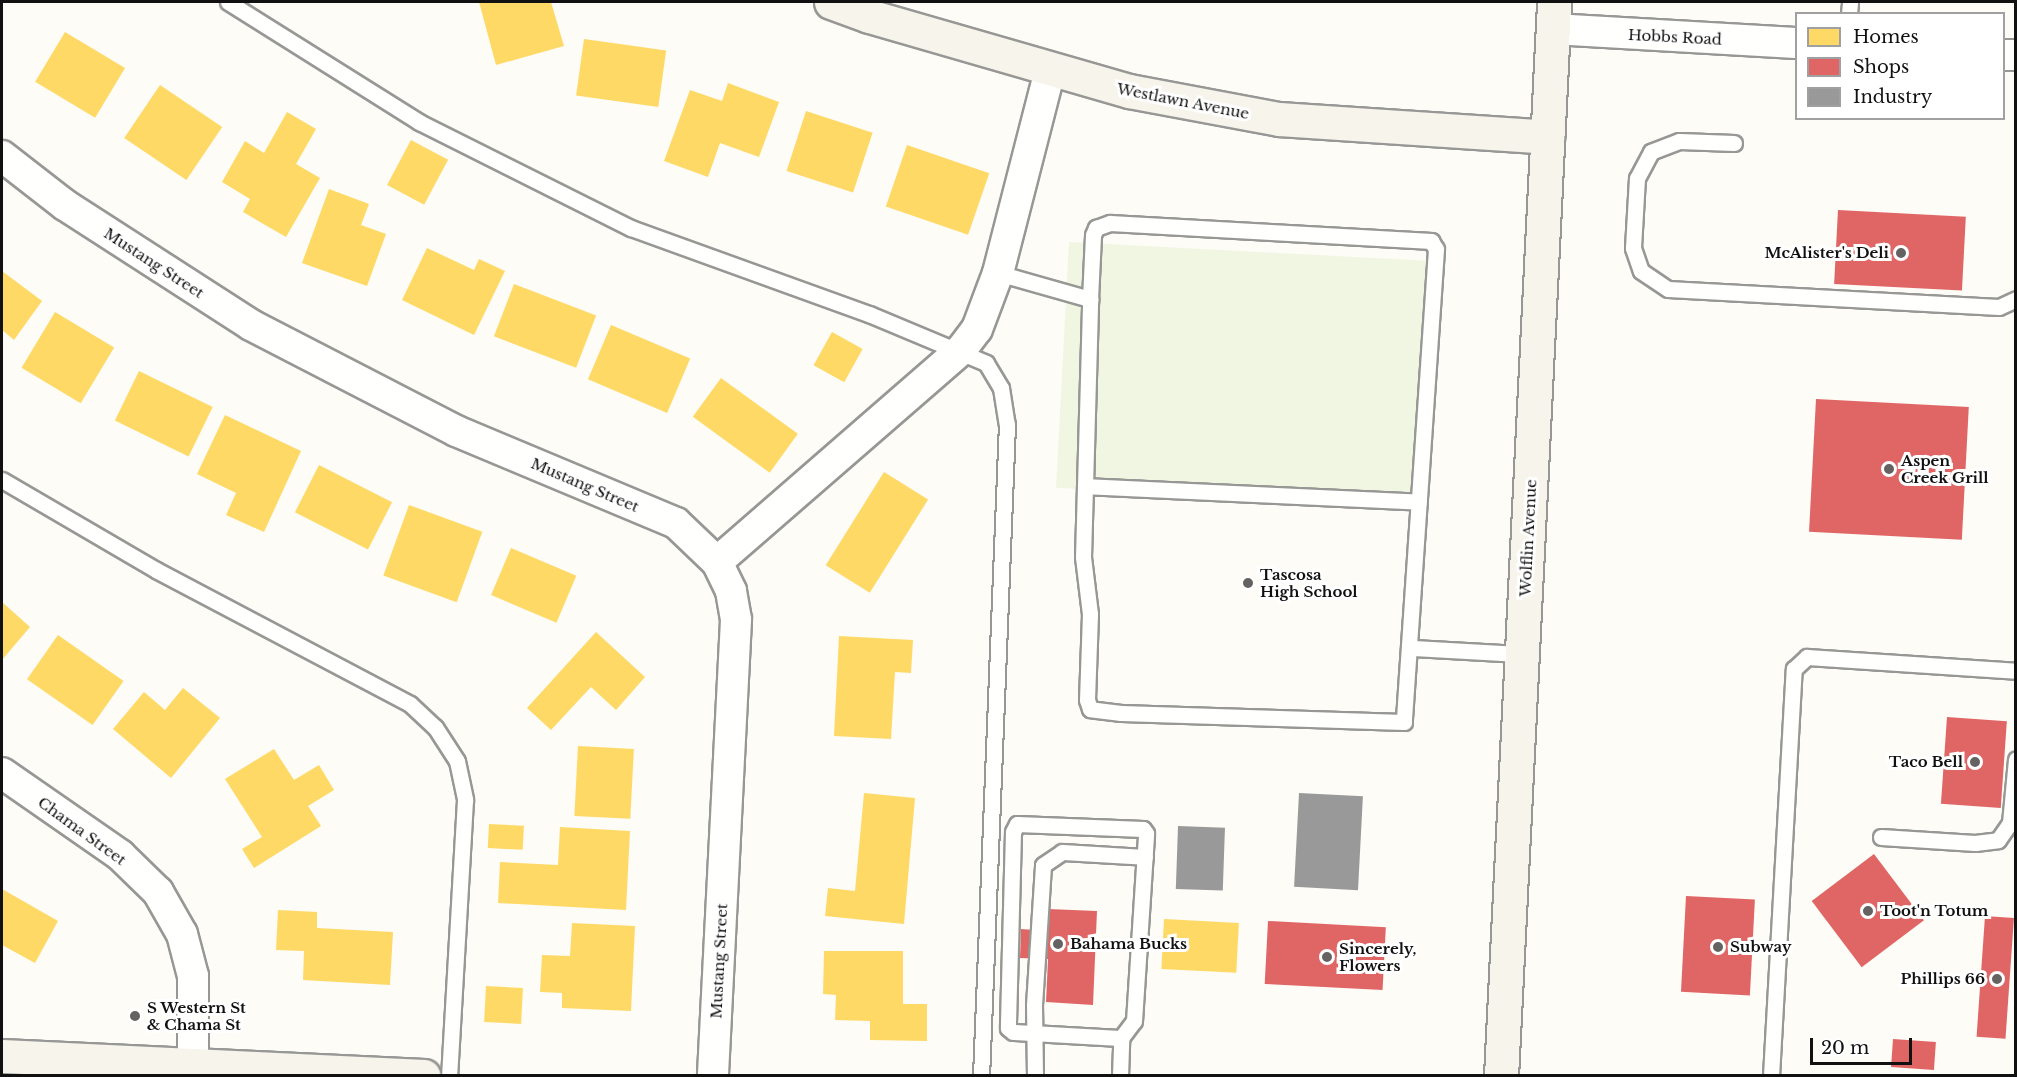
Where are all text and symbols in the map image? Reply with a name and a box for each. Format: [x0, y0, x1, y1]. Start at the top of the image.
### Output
legend [1795, 12, 2005, 120]
street label: Hobbs Road [1628, 26, 1722, 48]
text: Homes [1853, 26, 1919, 48]
text: Shops [1853, 56, 1909, 78]
street label: Westlawn Avenue [1115, 79, 1251, 123]
text: Industry [1853, 86, 1932, 108]
street label: Mustang Street [101, 224, 207, 302]
place label: McAlister's Deli [1765, 244, 1889, 262]
marker: McAlister's Deli [1894, 246, 1908, 260]
place label: Aspen Creek Grill [1901, 451, 1989, 486]
street label: Mustang Street [528, 454, 642, 516]
marker: Aspen Creek Grill [1882, 462, 1896, 476]
street label: Wolflin Avenue [1516, 479, 1540, 597]
place label: Tascosa High School [1260, 565, 1358, 600]
marker: Tascosa High School [1241, 576, 1255, 590]
place label: Taco Bell [1889, 753, 1963, 771]
marker: Taco Bell [1968, 755, 1982, 769]
street label: Chama Street [34, 793, 130, 869]
place label: Toot'n Totum [1880, 902, 1989, 920]
street label: Mustang Street [707, 903, 731, 1019]
marker: Toot'n Totum [1861, 904, 1875, 918]
place label: Bahama Bucks [1070, 935, 1187, 953]
marker: Bahama Bucks [1051, 937, 1065, 951]
place label: Subway [1730, 938, 1791, 956]
place label: Sincerely, Flowers [1339, 939, 1417, 974]
marker: Subway [1711, 940, 1725, 954]
marker: Sincerely, Flowers [1320, 950, 1334, 964]
place label: Phillips 66 [1900, 970, 1985, 988]
marker: Phillips 66 [1990, 972, 2004, 986]
place label: S Western St & Chama St [147, 998, 246, 1033]
marker: S Western St & Chama St [128, 1009, 142, 1023]
scale bar [1813, 1026, 1915, 1064]
text: 20 m [1821, 1037, 1869, 1059]

